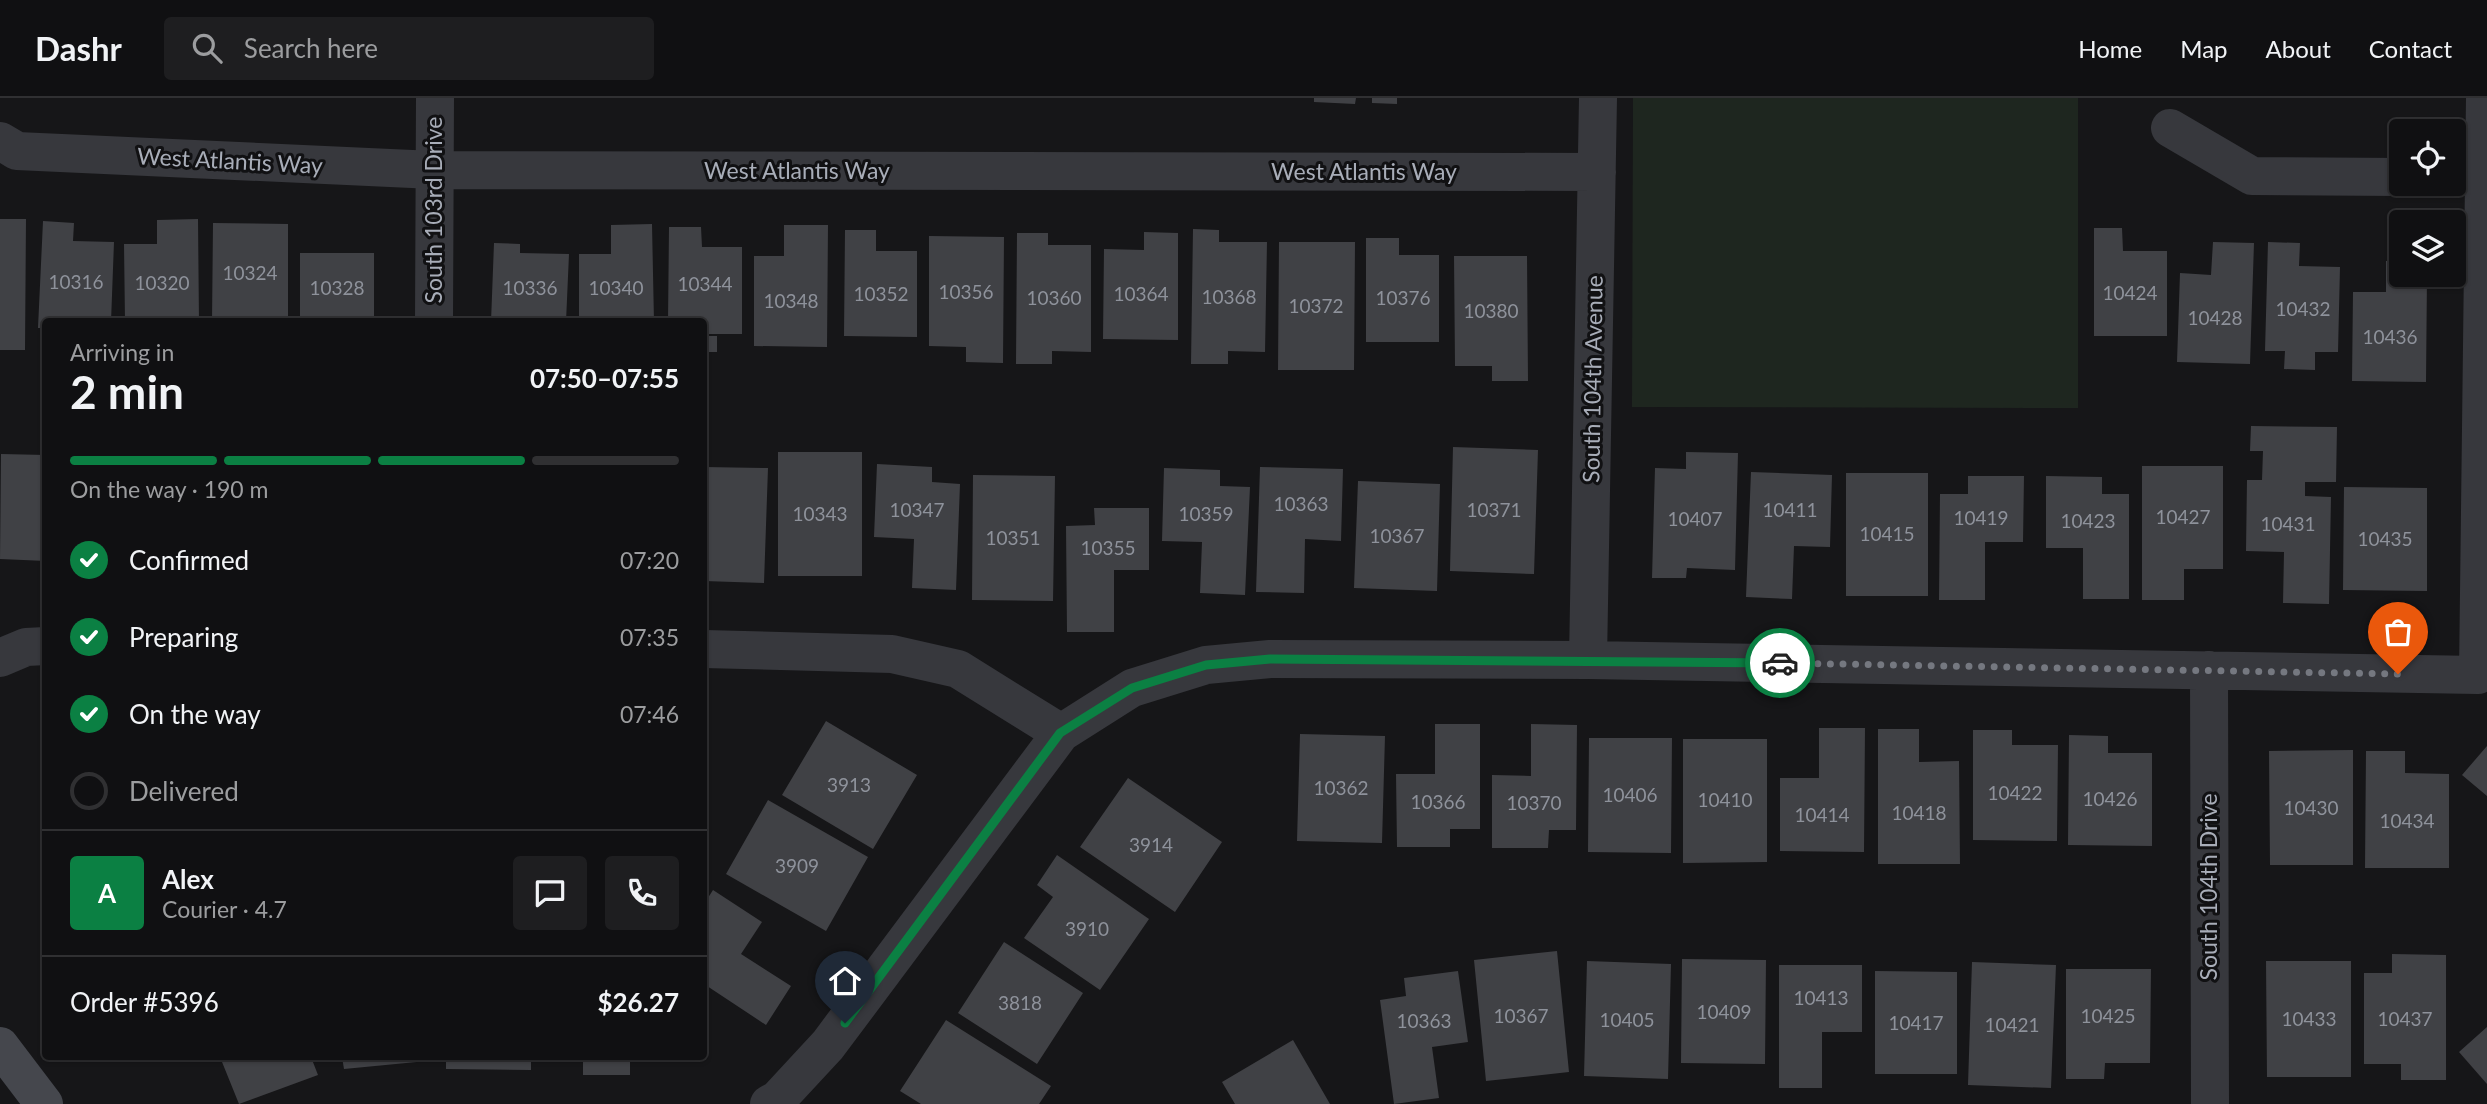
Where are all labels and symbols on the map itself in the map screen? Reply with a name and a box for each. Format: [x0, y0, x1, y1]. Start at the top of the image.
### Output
street label: South 103rd Drive [419, 117, 447, 303]
street label: West Atlantis Way [137, 141, 324, 179]
street label: West Atlantis Way [704, 156, 890, 184]
street label: West Atlantis Way [1271, 157, 1457, 185]
house number: 10324 [222, 261, 278, 284]
house number: 10316 [48, 270, 104, 293]
house number: 10320 [134, 271, 190, 294]
house number: 10344 [677, 272, 733, 295]
street label: South 104th Avenue [1576, 275, 1608, 483]
house number: 10328 [309, 276, 365, 299]
house number: 10336 [502, 276, 558, 299]
house number: 10340 [588, 276, 644, 299]
house number: 10356 [938, 280, 994, 303]
house number: 10424 [2102, 281, 2158, 304]
house number: 10352 [853, 282, 909, 305]
house number: 10364 [1113, 282, 1169, 305]
house number: 10368 [1201, 285, 1257, 308]
house number: 10360 [1026, 286, 1082, 309]
house number: 10376 [1375, 286, 1431, 309]
house number: 10348 [763, 289, 819, 312]
house number: 10372 [1288, 294, 1344, 317]
house number: 10432 [2275, 297, 2331, 320]
house number: 10380 [1463, 299, 1519, 322]
house number: 10428 [2187, 306, 2243, 329]
house number: 10436 [2362, 325, 2418, 348]
house number: 10363 [1273, 492, 1329, 515]
house number: 10347 [889, 498, 945, 521]
house number: 10371 [1466, 498, 1522, 521]
house number: 10411 [1762, 498, 1818, 521]
house number: 10343 [792, 502, 848, 525]
house number: 10359 [1178, 502, 1234, 525]
house number: 10427 [2155, 505, 2211, 528]
house number: 10419 [1953, 506, 2009, 529]
house number: 10407 [1667, 507, 1723, 530]
house number: 10423 [2060, 509, 2116, 532]
house number: 10431 [2260, 512, 2316, 535]
house number: 10415 [1859, 522, 1915, 545]
house number: 10367 [1369, 524, 1425, 547]
house number: 10351 [985, 526, 1041, 549]
house number: 10435 [2357, 527, 2413, 550]
house number: 10355 [1080, 536, 1136, 559]
pin [2368, 602, 2428, 674]
courier [1745, 628, 1815, 698]
house number: 3913 [827, 773, 871, 796]
house number: 10362 [1313, 776, 1369, 799]
house number: 10422 [1987, 781, 2043, 804]
house number: 10406 [1602, 783, 1658, 806]
house number: 10426 [2082, 787, 2138, 810]
house number: 10410 [1697, 788, 1753, 811]
house number: 10366 [1410, 790, 1466, 813]
house number: 10370 [1506, 791, 1562, 814]
street label: South 104th Drive [2194, 793, 2222, 981]
house number: 10430 [2283, 796, 2339, 819]
house number: 10418 [1891, 801, 1947, 824]
house number: 10414 [1794, 803, 1850, 826]
house number: 10434 [2379, 809, 2435, 832]
house number: 3914 [1129, 833, 1173, 856]
house number: 3909 [775, 854, 819, 877]
house number: 3910 [1065, 917, 1109, 940]
pin [815, 951, 875, 1023]
house number: 10413 [1793, 986, 1849, 1009]
house number: 3818 [998, 991, 1042, 1014]
house number: 10409 [1696, 1000, 1752, 1023]
house number: 10367 [1493, 1004, 1549, 1027]
house number: 10425 [2080, 1004, 2136, 1027]
house number: 10433 [2281, 1007, 2337, 1030]
house number: 10437 [2377, 1007, 2433, 1030]
house number: 10405 [1599, 1008, 1655, 1031]
house number: 10363 [1396, 1009, 1452, 1032]
house number: 10417 [1888, 1011, 1944, 1034]
house number: 10421 [1984, 1013, 2040, 1036]

